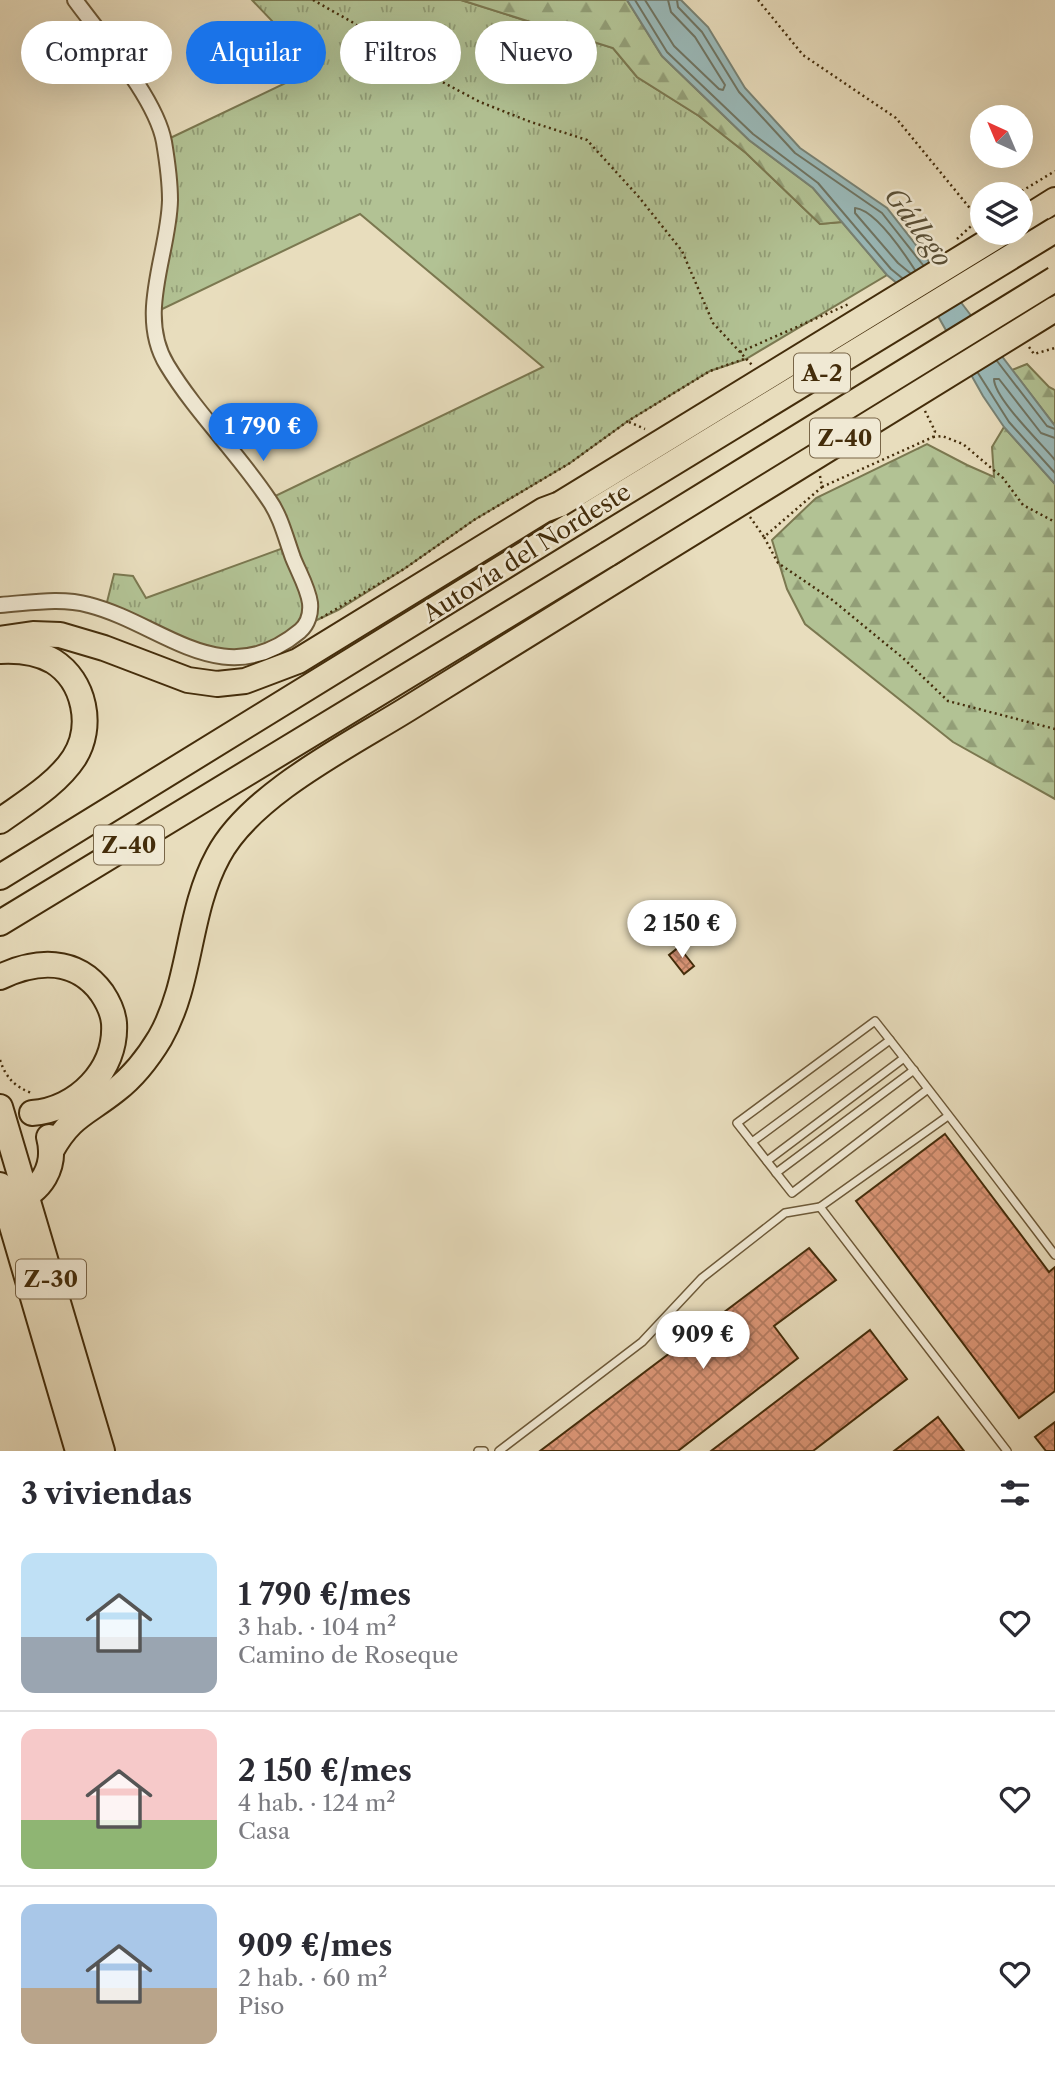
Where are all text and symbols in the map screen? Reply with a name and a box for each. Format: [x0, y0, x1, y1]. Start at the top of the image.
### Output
chip: Comprar [21, 21, 172, 84]
chip: Alquilar [186, 21, 326, 84]
chip: Filtros [340, 21, 461, 84]
chip: Nuevo [475, 21, 597, 84]
north arrow [970, 105, 1032, 168]
map controls [970, 105, 1033, 245]
water label: Gállego [878, 181, 958, 273]
button: layers [970, 182, 1033, 245]
road number: A-2 [794, 354, 850, 392]
pin: 1 790 € [198, 404, 328, 463]
text: 1 790 € [225, 412, 301, 440]
road number: Z-40 [810, 418, 880, 458]
street label: Autovía del Nordeste [417, 477, 636, 629]
road number: Z-40 [94, 825, 164, 864]
pin: 2 150 € [617, 900, 747, 960]
text: 2 150 € [643, 909, 721, 937]
road number: Z-30 [16, 1260, 86, 1298]
pin: 909 € [654, 1312, 752, 1371]
text: 909 € [672, 1320, 734, 1348]
icon: filters [996, 1474, 1034, 1512]
text: 3 viviendas [21, 1475, 192, 1512]
text: 1 790 €/mes [238, 1576, 411, 1613]
icon: home [77, 1581, 161, 1665]
icon: heart [996, 1604, 1034, 1642]
text: 3 hab. · 104 m² [238, 1613, 396, 1641]
text: Camino de Roseque [238, 1641, 459, 1669]
text: 2 150 €/mes [238, 1752, 412, 1789]
icon: home [77, 1757, 161, 1841]
icon: heart [996, 1780, 1034, 1818]
text: 4 hab. · 124 m² [238, 1789, 396, 1817]
text: Casa [238, 1817, 290, 1845]
text: 909 €/mes [238, 1927, 392, 1964]
icon: home [77, 1932, 161, 2016]
icon: heart [996, 1955, 1034, 1993]
text: 2 hab. · 60 m² [238, 1964, 388, 1992]
text: Piso [238, 1992, 284, 2020]

